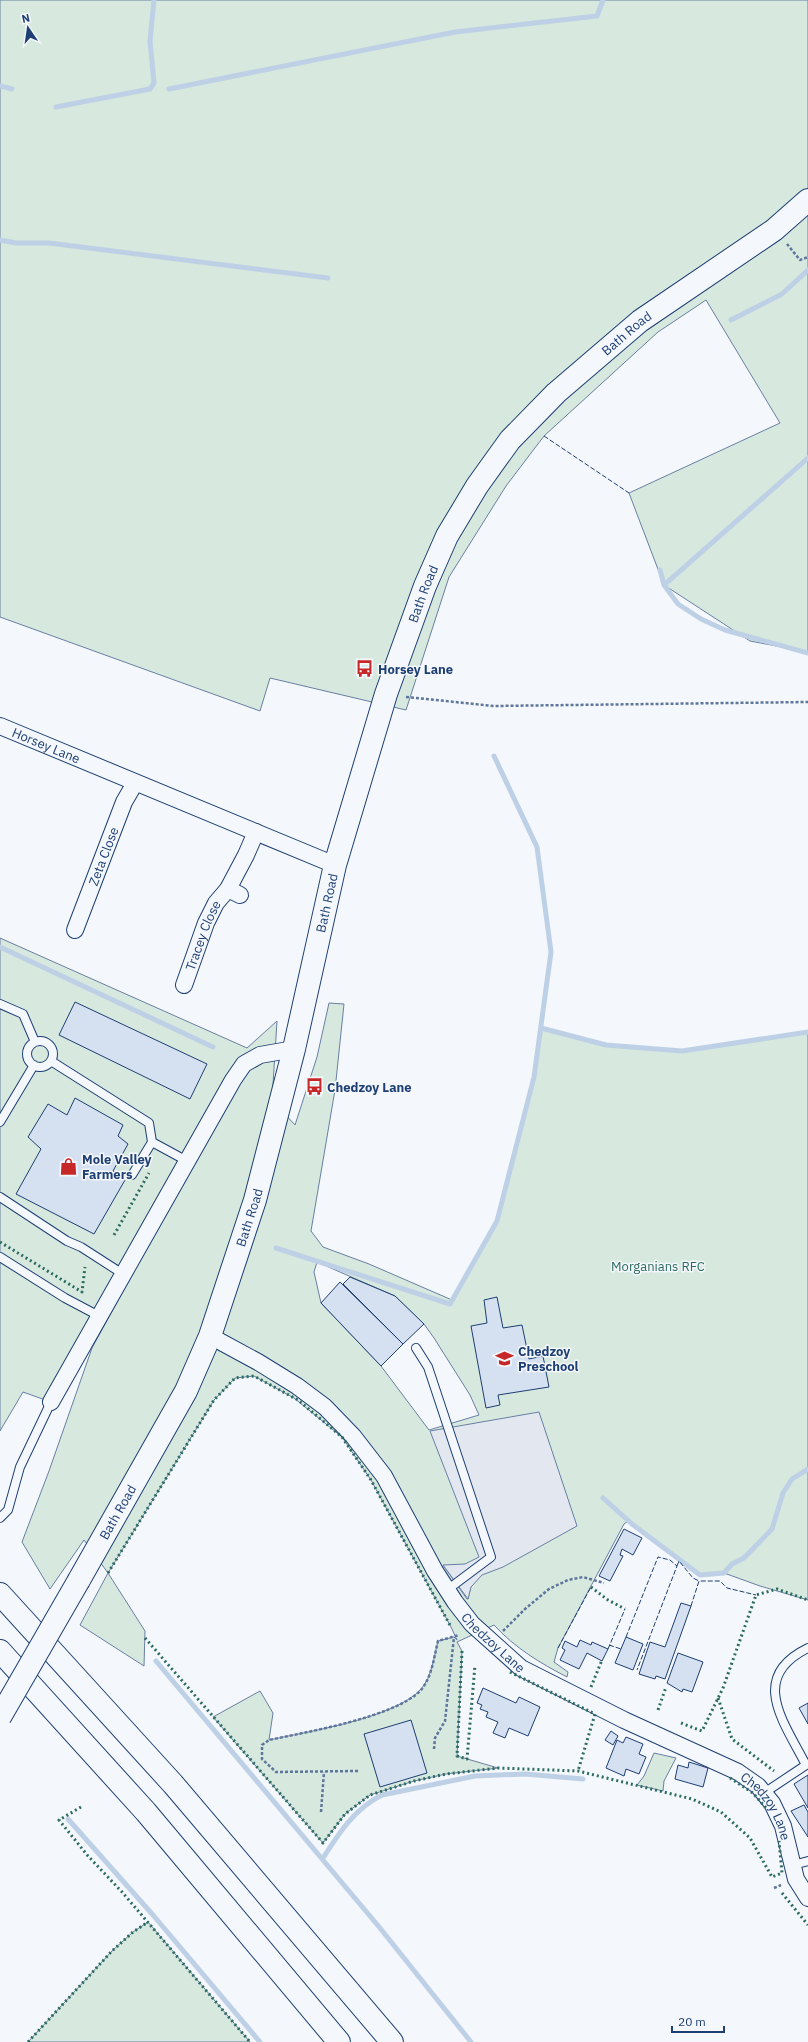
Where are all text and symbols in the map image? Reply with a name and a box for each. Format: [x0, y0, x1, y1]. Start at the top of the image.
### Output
north arrow [8, 8, 48, 48]
text: N [20, 11, 31, 26]
street label: Bath Road [598, 307, 655, 359]
street label: Bath Road [404, 562, 442, 625]
bus stop icon: Horsey Lane [355, 659, 375, 679]
place label: Horsey Lane [378, 661, 453, 678]
street label: Horsey Lane [10, 723, 83, 767]
street label: Zeta Close [84, 824, 122, 888]
street label: Bath Road [312, 872, 341, 934]
street label: Tracey Close [181, 898, 224, 973]
bus stop icon: Chedzoy Lane [304, 1077, 324, 1097]
place label: Chedzoy Lane [327, 1079, 412, 1096]
place label: Mole Valley Farmers [82, 1151, 152, 1183]
shop icon: Mole Valley Farmers [59, 1156, 79, 1176]
street label: Bath Road [232, 1186, 266, 1249]
park label: Morganians RFC [611, 1258, 705, 1275]
place label: Chedzoy Preschool [518, 1343, 579, 1375]
school or university icon: Chedzoy Preschool [495, 1348, 515, 1368]
street label: Bath Road [95, 1482, 140, 1543]
street label: Chedzoy Lane [458, 1609, 529, 1676]
street label: Chedzoy Lane [737, 1768, 795, 1842]
scale bar [672, 2008, 724, 2034]
text: 20 m [678, 2014, 706, 2029]

